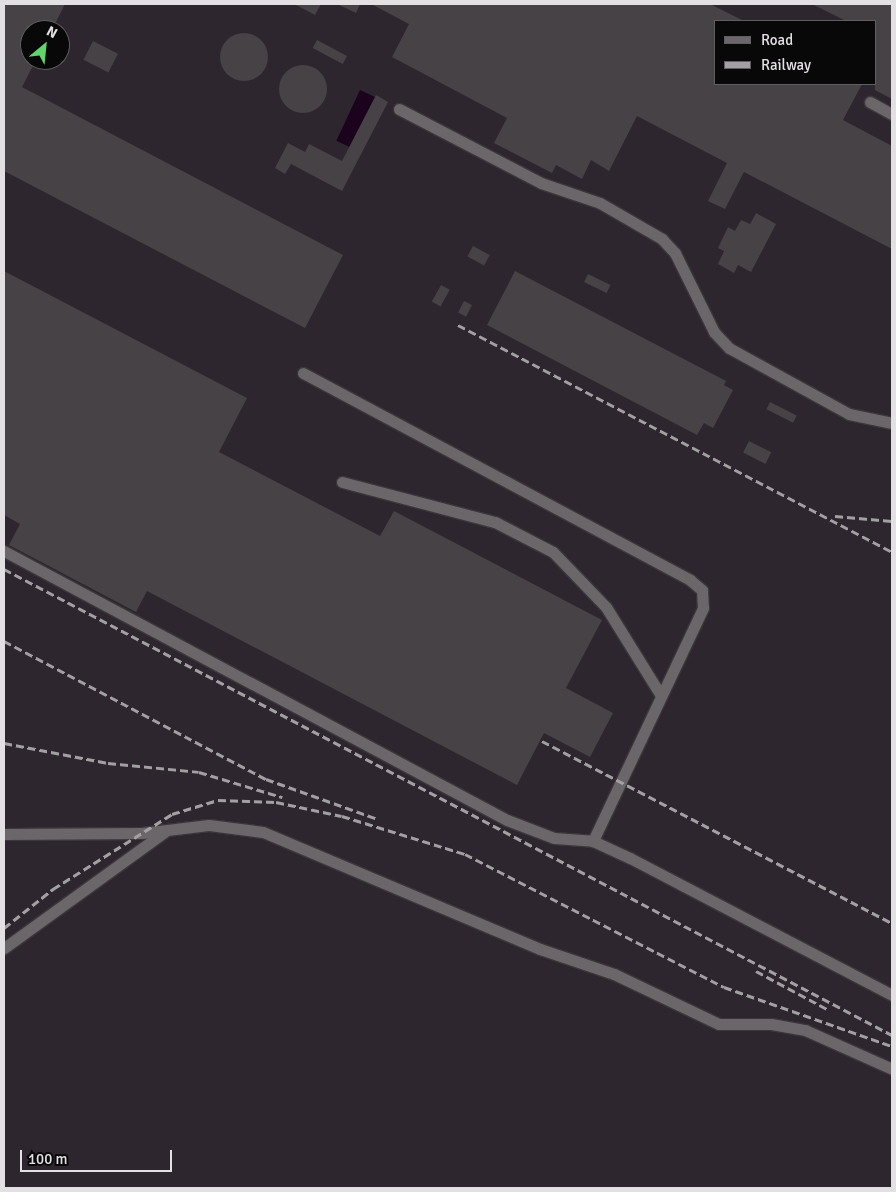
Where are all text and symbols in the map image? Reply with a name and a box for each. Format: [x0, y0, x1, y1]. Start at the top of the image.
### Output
north arrow [20, 20, 70, 70]
legend [714, 20, 876, 85]
text: N [44, 22, 60, 42]
text: Road [761, 31, 793, 49]
text: Railway [761, 56, 811, 74]
scale bar [22, 1140, 175, 1172]
text: 100 m [28, 1150, 68, 1168]

